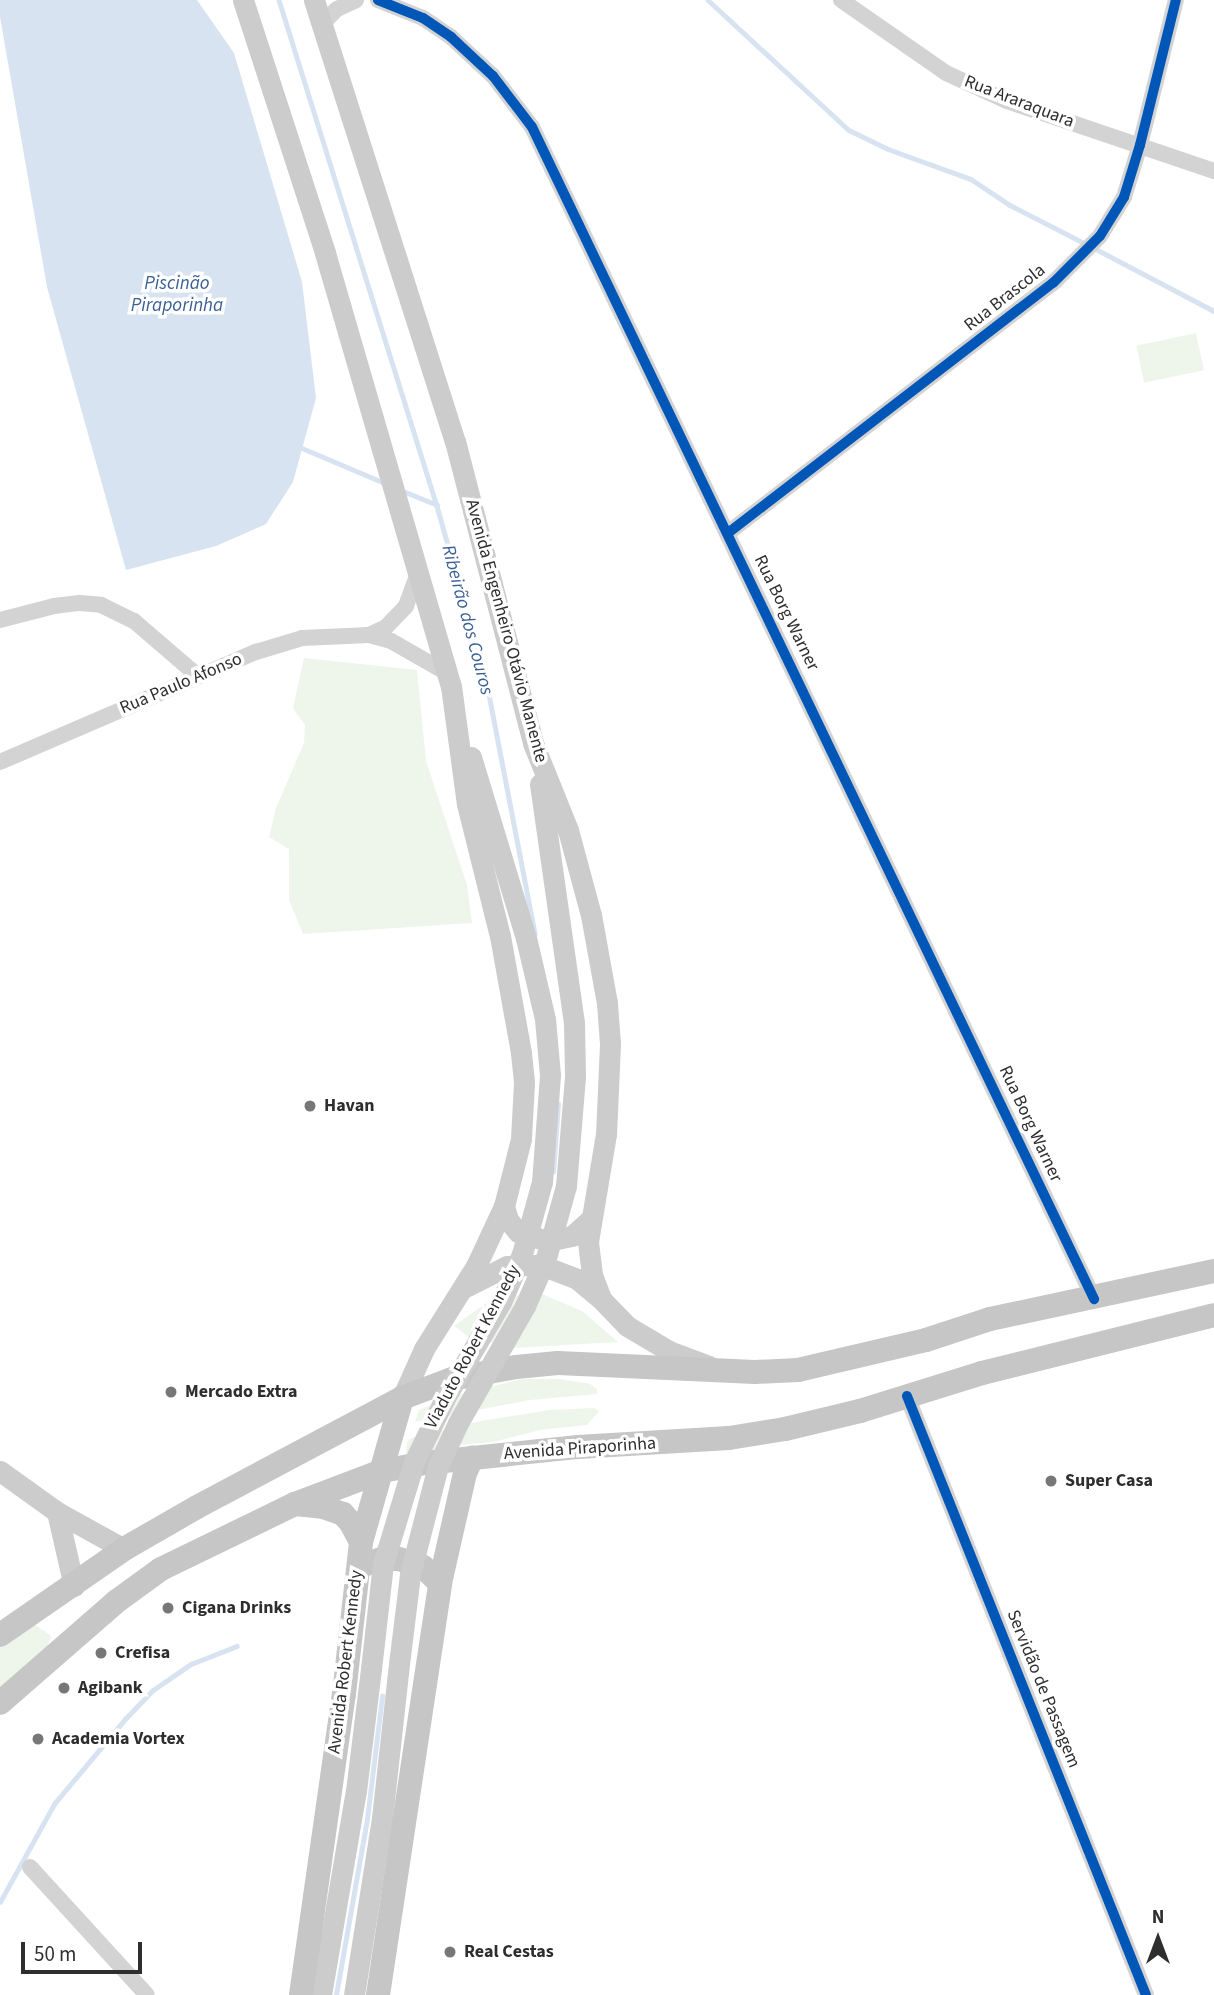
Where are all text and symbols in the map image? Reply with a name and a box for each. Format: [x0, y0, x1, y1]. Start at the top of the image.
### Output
street label: Rua Araraquara [961, 71, 1077, 133]
street label: Rua Brascola [960, 260, 1050, 336]
water label: Piscinão Piraporinha [131, 273, 223, 317]
street label: Avenida Engenheiro Otávio Manente [460, 497, 552, 765]
water label: Ribeirão dos Couros [436, 543, 498, 697]
street label: Rua Borg Warner [749, 552, 823, 674]
street label: Rua Paulo Afonso [117, 649, 245, 719]
street label: Rua Borg Warner [994, 1062, 1066, 1186]
place label: Havan [324, 1095, 374, 1117]
marker: Havan [302, 1098, 318, 1114]
street label: Viaduto Robert Kennedy [421, 1261, 525, 1433]
place label: Mercado Extra [185, 1381, 297, 1403]
marker: Mercado Extra [163, 1384, 179, 1400]
street label: Avenida Piraporinha [503, 1433, 657, 1465]
place label: Super Casa [1065, 1470, 1153, 1492]
marker: Super Casa [1043, 1473, 1059, 1489]
street label: Avenida Robert Kennedy [324, 1569, 368, 1755]
place label: Cigana Drinks [182, 1597, 291, 1619]
marker: Cigana Drinks [160, 1600, 176, 1616]
street label: Servidão de Passagem [1001, 1607, 1085, 1771]
place label: Crefisa [115, 1642, 170, 1664]
marker: Crefisa [93, 1645, 109, 1661]
place label: Agibank [78, 1677, 143, 1699]
marker: Agibank [56, 1680, 72, 1696]
place label: Academia Vortex [52, 1728, 185, 1750]
marker: Academia Vortex [30, 1731, 46, 1747]
north arrow [1123, 1904, 1193, 1974]
text: N [1152, 1904, 1164, 1931]
scale bar [24, 1928, 145, 1972]
text: 50 m [34, 1939, 76, 1969]
place label: Real Cestas [464, 1941, 554, 1963]
marker: Real Cestas [442, 1944, 458, 1960]

